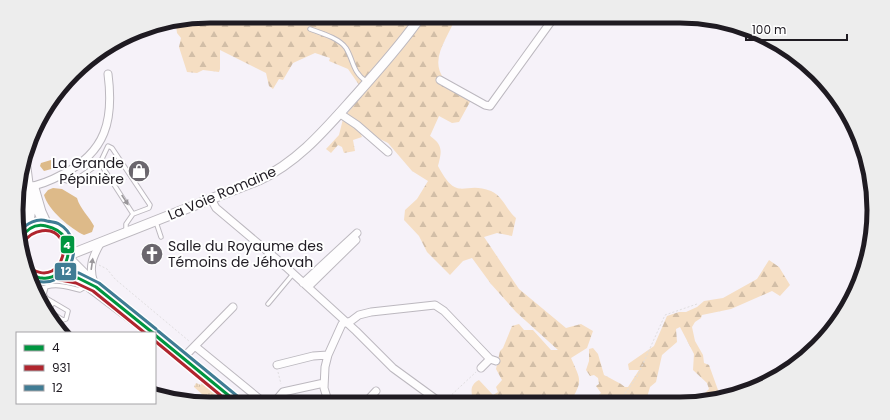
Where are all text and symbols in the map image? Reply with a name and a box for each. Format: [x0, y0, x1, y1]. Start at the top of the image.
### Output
scale bar [746, 16, 847, 42]
text: 100 m [752, 21, 786, 38]
place label: La Grande Pépinière [52, 153, 124, 189]
shop icon: La Grande Pépinière [126, 158, 152, 184]
street label: La Voie Romaine [165, 161, 280, 225]
one-way arrow [121, 194, 128, 206]
line badge: 4 [60, 235, 75, 254]
place label: Salle du Royaume des Témoins de Jéhovah [168, 236, 323, 272]
text: 4 [63, 237, 71, 253]
church icon: Salle du Royaume des Témoins de Jéhovah [139, 241, 165, 267]
one-way arrow [89, 258, 95, 270]
line badge: 12 [54, 262, 77, 281]
text: 12 [61, 263, 71, 279]
legend [16, 332, 156, 404]
text: 4 [52, 339, 60, 356]
text: 931 [52, 359, 70, 376]
text: 12 [52, 379, 63, 396]

